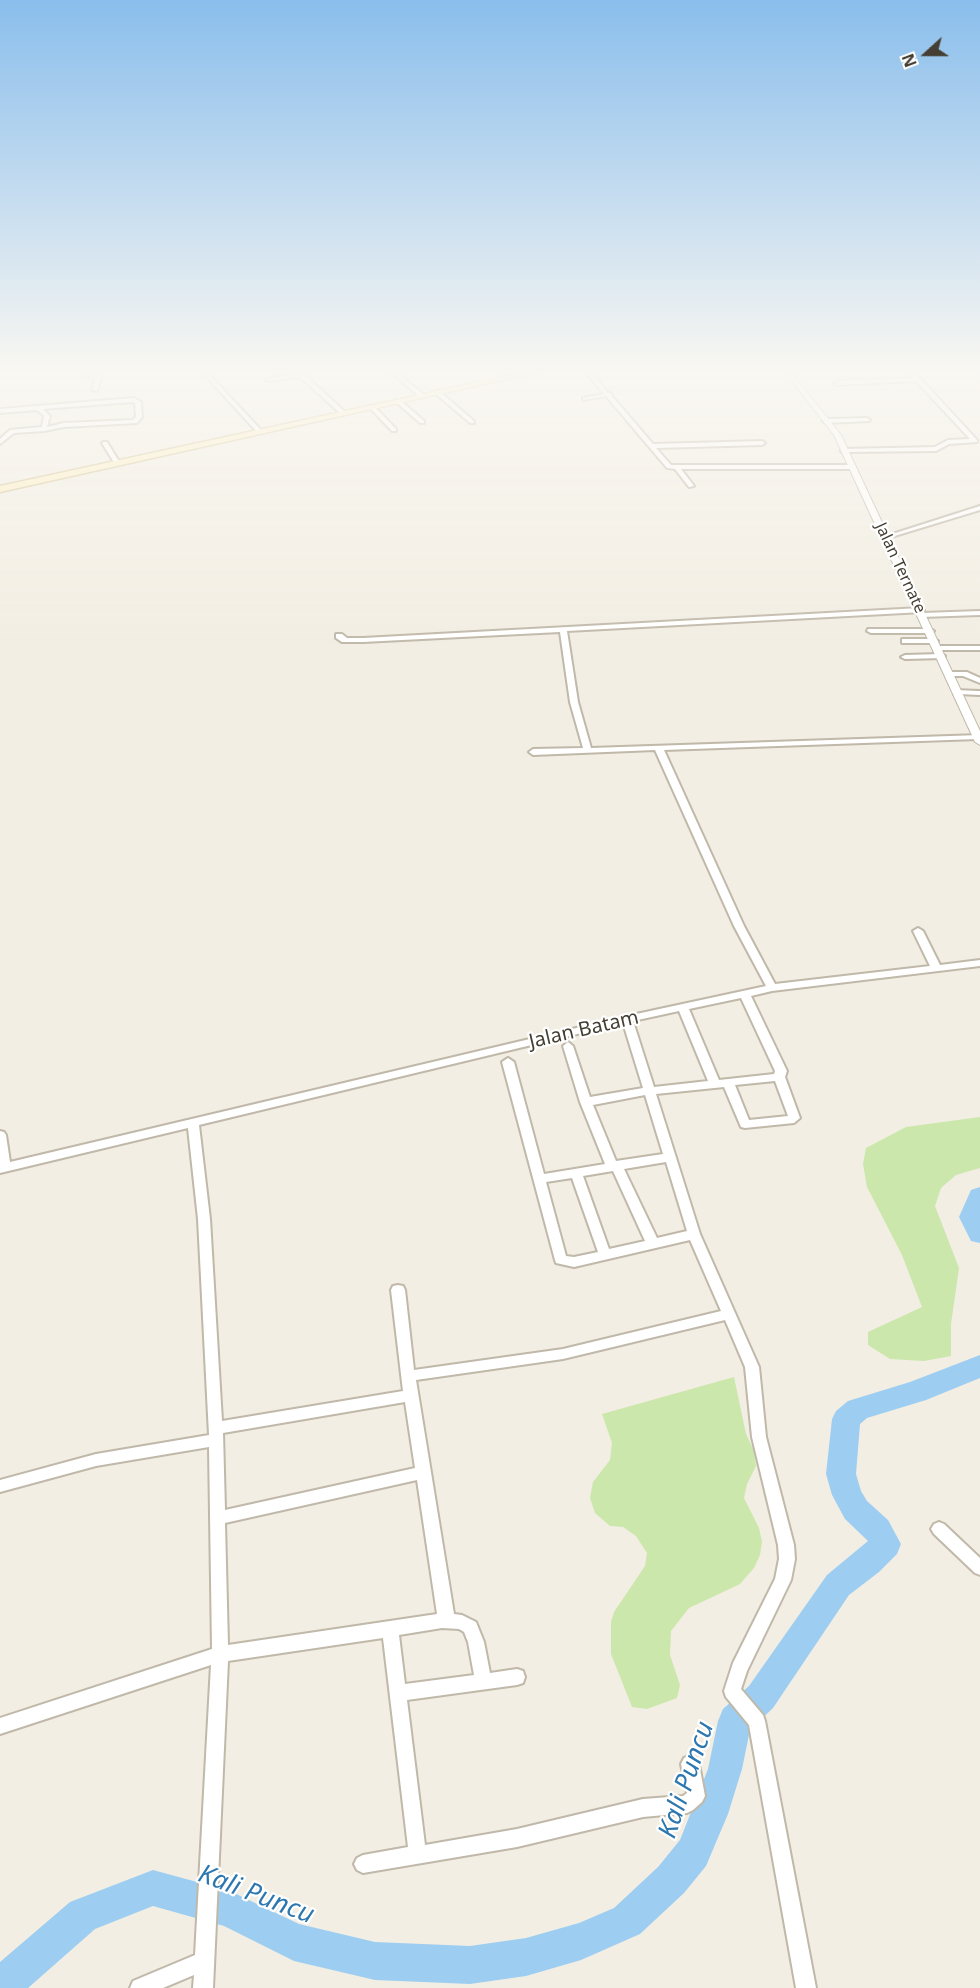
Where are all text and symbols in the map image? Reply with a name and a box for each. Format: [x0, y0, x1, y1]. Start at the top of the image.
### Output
north arrow [896, 24, 956, 84]
text: N [897, 50, 922, 70]
street label: Jalan Ternate [871, 520, 929, 616]
street label: Jalan Batam [527, 1006, 641, 1054]
water label: Kali Puncu [653, 1718, 721, 1842]
water label: Kali Puncu [194, 1859, 318, 1931]

